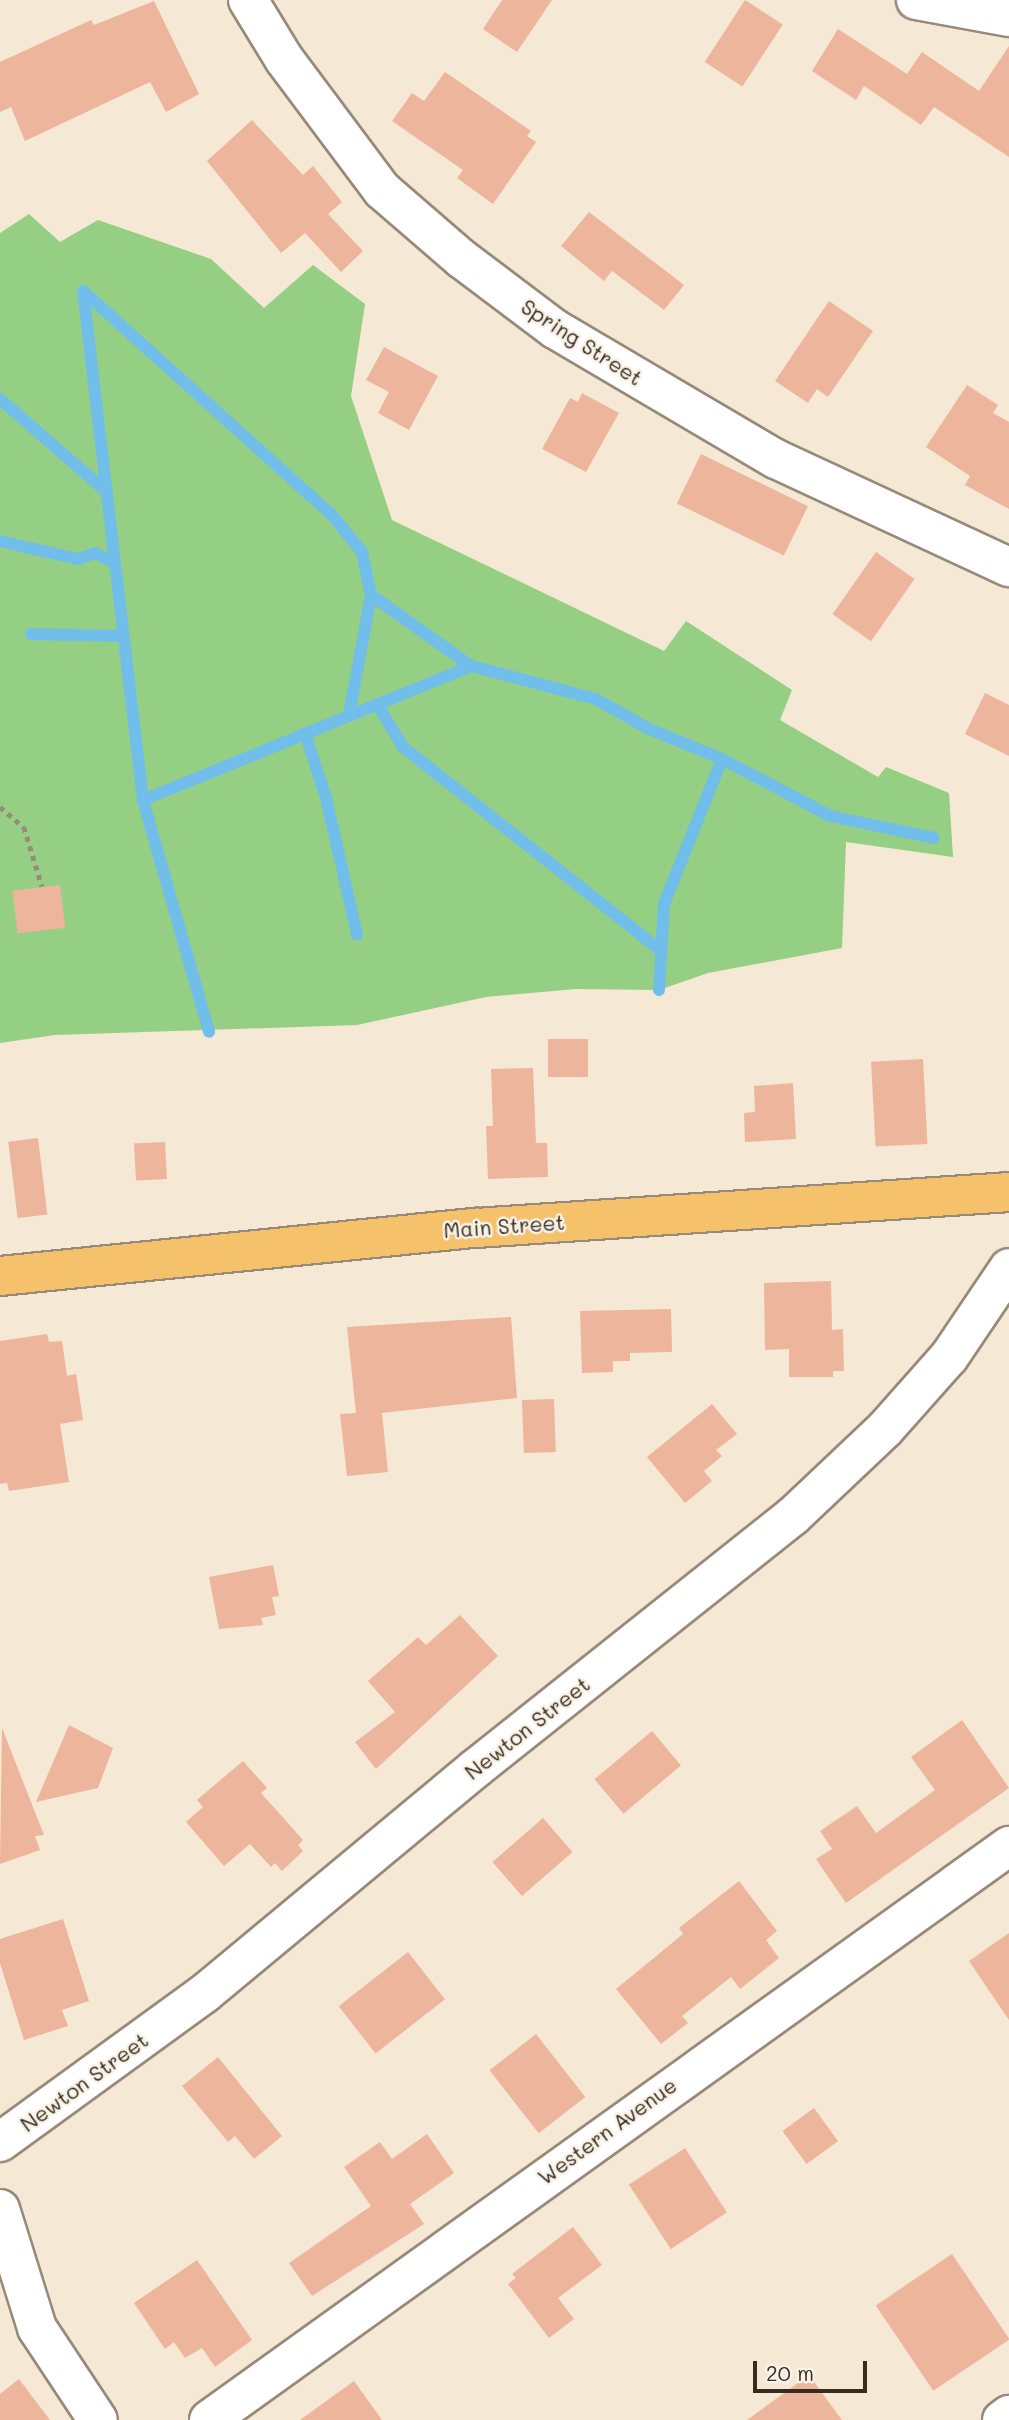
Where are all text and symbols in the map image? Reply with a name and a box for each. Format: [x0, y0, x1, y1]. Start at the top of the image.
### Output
street label: Spring Street [517, 294, 647, 390]
street label: Main Street [443, 1209, 565, 1243]
street label: Newton Street [459, 1671, 595, 1785]
street label: Newton Street [15, 2027, 153, 2137]
street label: Western Avenue [533, 2072, 681, 2190]
scale bar [757, 2346, 871, 2390]
text: 20 m [766, 2359, 814, 2386]

